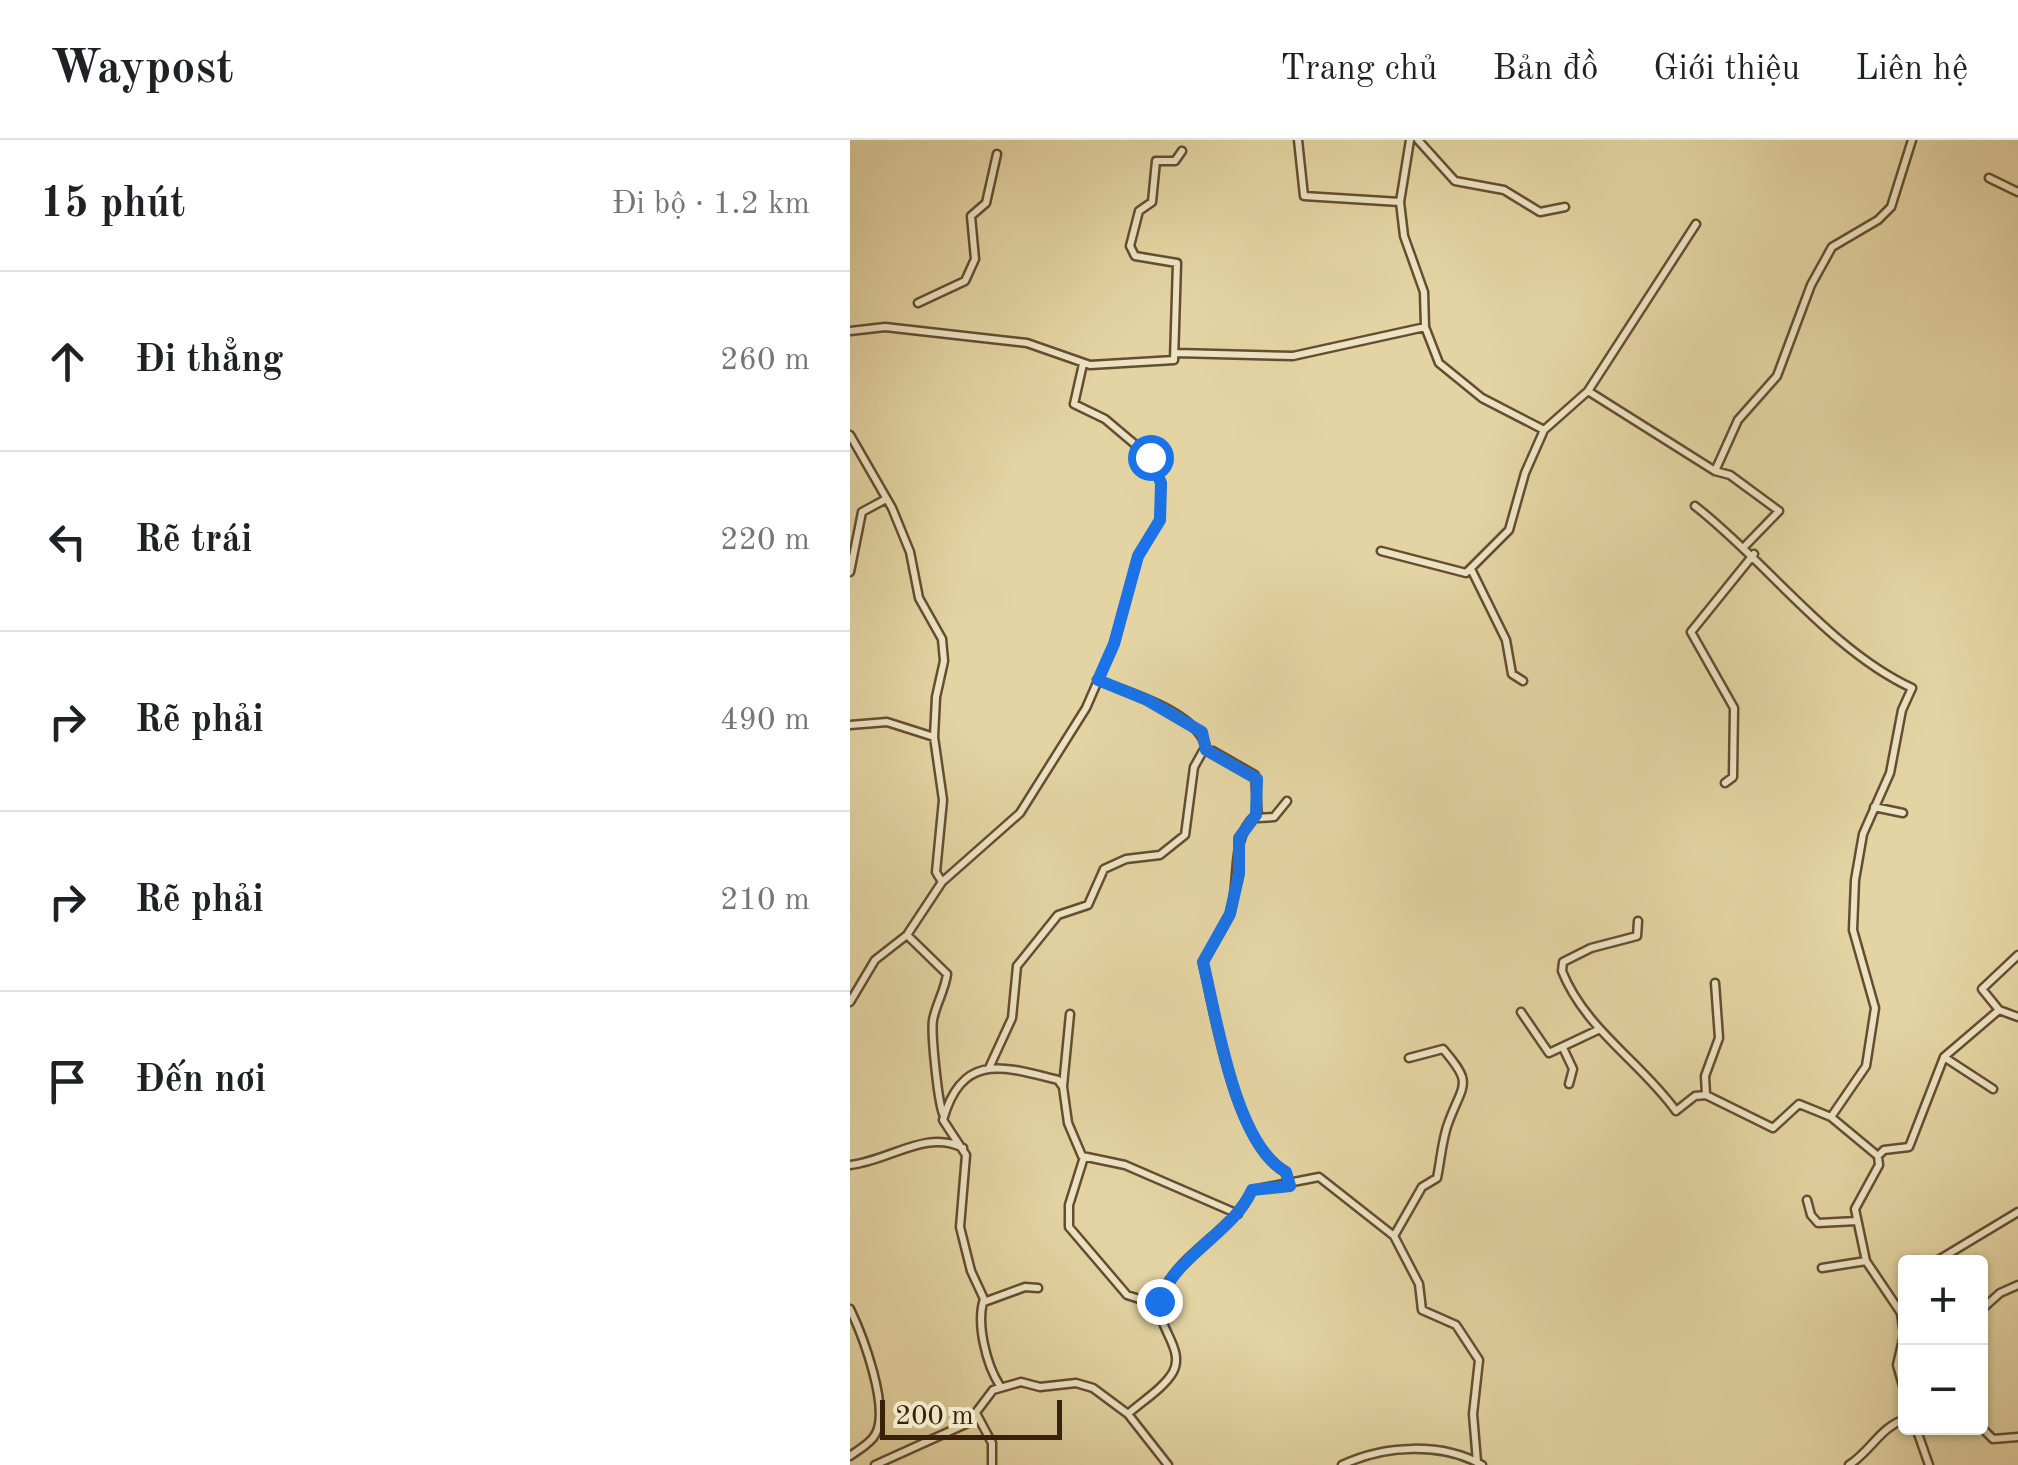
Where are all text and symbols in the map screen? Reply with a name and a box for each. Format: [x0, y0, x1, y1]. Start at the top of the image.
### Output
text: Waypost [50, 45, 234, 93]
text: Trang chủ [1280, 52, 1438, 87]
text: Bản đồ [1493, 52, 1598, 87]
text: Giới thiệu [1653, 52, 1800, 87]
text: Liên hệ [1855, 52, 1968, 87]
text: 15 phút [40, 184, 185, 226]
text: Đi bộ · 1.2 km [612, 189, 810, 221]
icon: ahead [40, 334, 95, 389]
text: Đi thẳng [135, 342, 283, 380]
text: 260 m [720, 345, 810, 377]
route start [1128, 435, 1174, 481]
icon: left [40, 514, 95, 569]
text: Rẽ trái [135, 522, 252, 560]
text: 220 m [720, 525, 810, 557]
icon: right [40, 694, 95, 749]
text: Rẽ phải [135, 702, 264, 740]
text: 490 m [720, 705, 810, 737]
icon: right [40, 874, 95, 929]
text: Rẽ phải [135, 882, 264, 920]
text: 210 m [720, 885, 810, 917]
icon: arrive [40, 1054, 95, 1109]
text: Đến nơi [135, 1062, 266, 1100]
map controls [1898, 1255, 1988, 1435]
button: + [1898, 1255, 1988, 1345]
route end [1137, 1279, 1183, 1325]
button: − [1898, 1345, 1988, 1435]
scale bar [880, 1395, 1062, 1440]
text: 200 m [895, 1403, 974, 1431]

